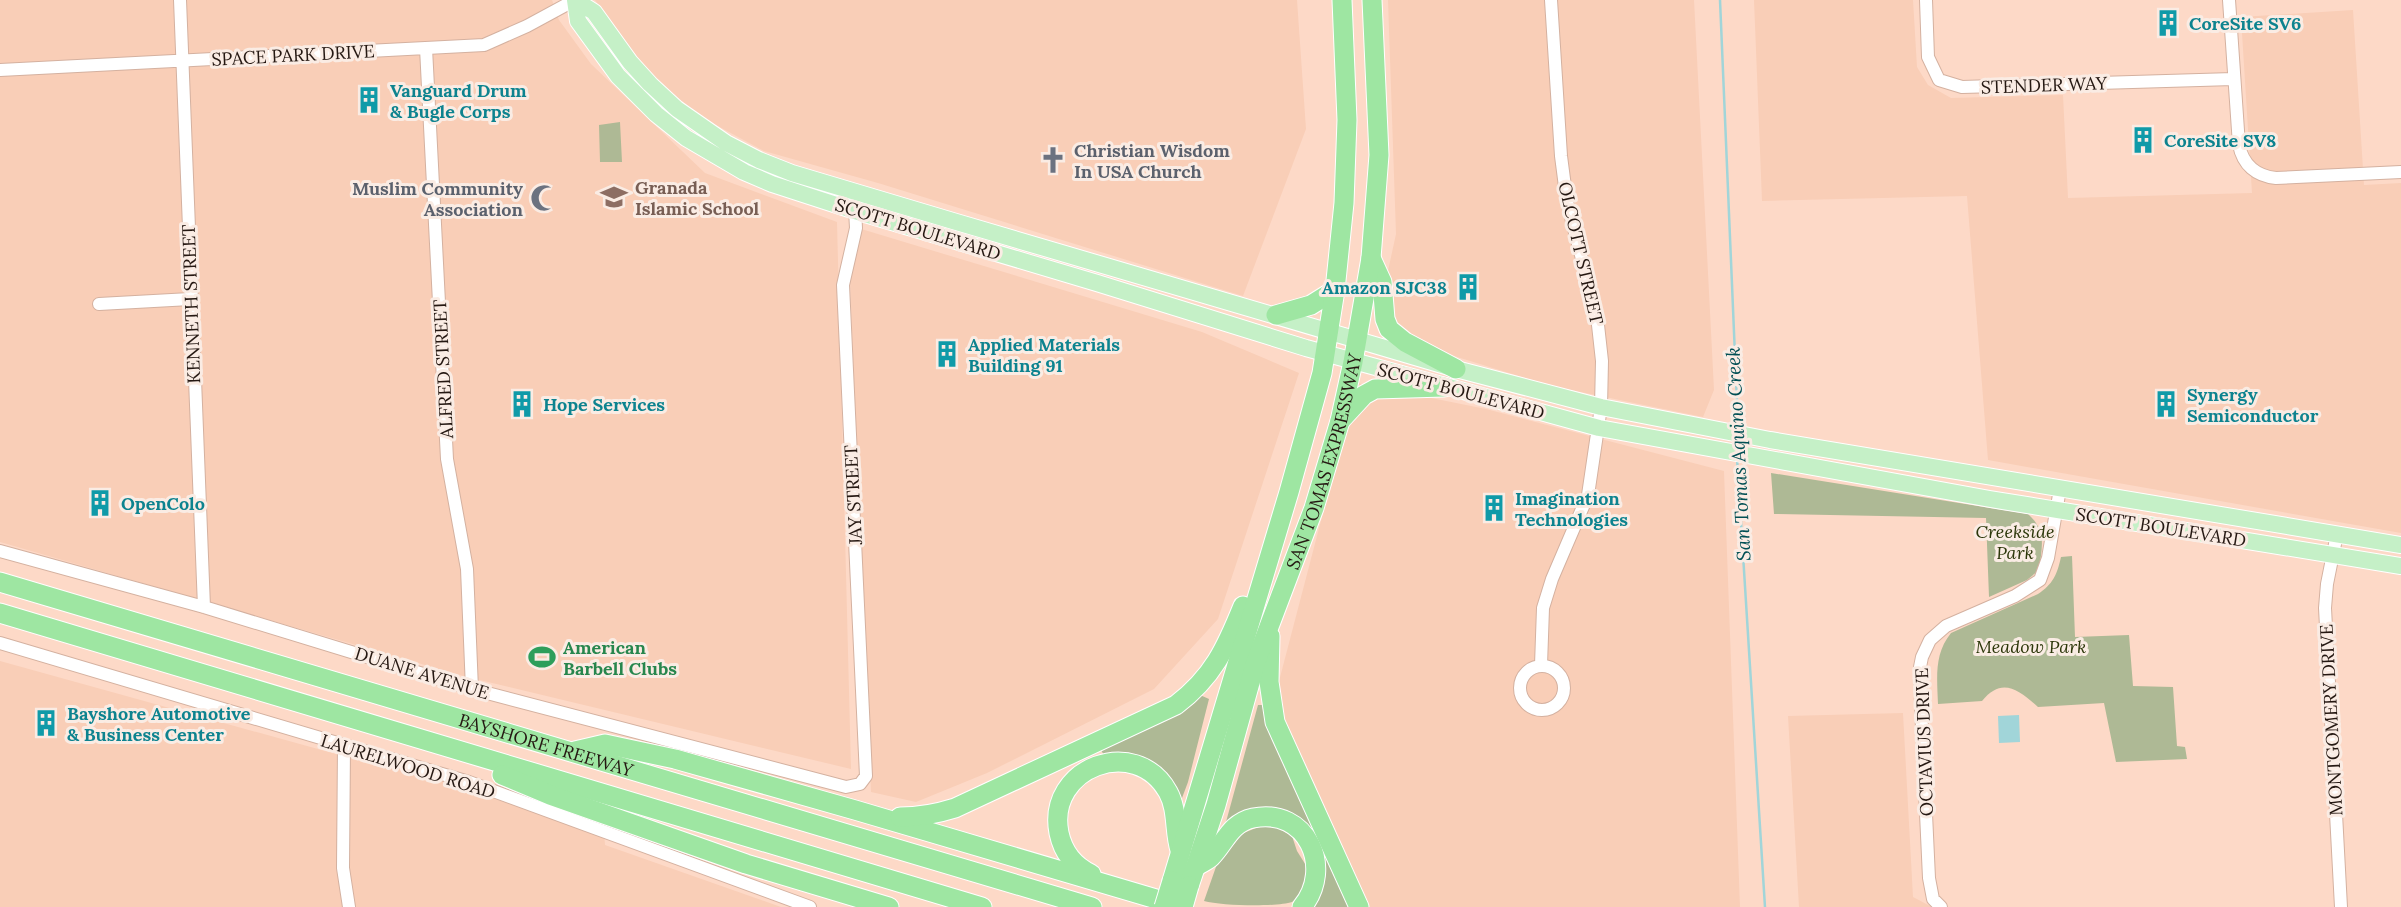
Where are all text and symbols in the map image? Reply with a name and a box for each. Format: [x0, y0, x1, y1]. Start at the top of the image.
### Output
building icon: CoreSite SV6 [2153, 8, 2183, 38]
place label: CoreSite SV6 [2189, 12, 2301, 35]
street label: SPACE PARK DRIVE [211, 39, 375, 71]
street label: STENDER WAY [1980, 71, 2108, 99]
place label: Vanguard Drum & Bugle Corps [390, 79, 527, 123]
building icon: Vanguard Drum & Bugle Corps [354, 85, 384, 115]
building icon: CoreSite SV8 [2128, 125, 2158, 155]
place label: CoreSite SV8 [2164, 129, 2276, 152]
place label: Christian Wisdom In USA Church [1074, 139, 1230, 183]
church icon: Christian Wisdom In USA Church [1038, 145, 1068, 175]
place label: Granada Islamic School [635, 176, 760, 220]
place label: Muslim Community Association [352, 177, 524, 221]
street label: OLCOTT STREET [1553, 179, 1609, 327]
school or university icon: Granada Islamic School [599, 182, 629, 212]
mosque icon: Muslim Community Association [529, 183, 559, 213]
street label: SCOTT BOULEVARD [832, 193, 1004, 265]
street label: KENNETH STREET [177, 223, 205, 384]
building icon: Amazon SJC38 [1453, 272, 1483, 302]
place label: Amazon SJC38 [1322, 276, 1447, 299]
street label: ALFRED STREET [428, 298, 458, 440]
place label: Applied Materials Building 91 [968, 333, 1120, 377]
building icon: Applied Materials Building 91 [932, 339, 962, 369]
water label: San Tomas Aquino Creek [1720, 346, 1756, 562]
street label: SAN TOMAS EXPRESSWAY [1280, 351, 1366, 573]
street label: SCOTT BOULEVARD [1375, 358, 1547, 424]
place label: Synergy Semiconductor [2187, 383, 2319, 427]
building icon: Hope Services [507, 389, 537, 419]
building icon: Synergy Semiconductor [2151, 389, 2181, 419]
place label: Hope Services [543, 393, 665, 416]
street label: JAY STREET [839, 444, 867, 547]
place label: Imagination Technologies [1515, 487, 1628, 531]
building icon: OpenColo [85, 488, 115, 518]
place label: OpenColo [121, 492, 205, 515]
building icon: Imagination Technologies [1479, 493, 1509, 523]
street label: SCOTT BOULEVARD [2074, 502, 2248, 552]
park label: Creekside Park [1975, 520, 2055, 564]
street label: MONTGOMERY DRIVE [2314, 624, 2348, 816]
park label: Meadow Park [1976, 635, 2086, 658]
place label: American Barbell Clubs [563, 636, 677, 680]
street label: DUANE AVENUE [352, 642, 492, 704]
sports icon: American Barbell Clubs [527, 642, 557, 672]
street label: OCTAVIUS DRIVE [1910, 667, 1938, 817]
place label: Bayshore Automotive & Business Center [67, 702, 251, 746]
building icon: Bayshore Automotive & Business Center [31, 708, 61, 738]
street label: BAYSHORE FREEWAY [456, 708, 637, 782]
street label: LAURELWOOD ROAD [318, 729, 498, 803]

